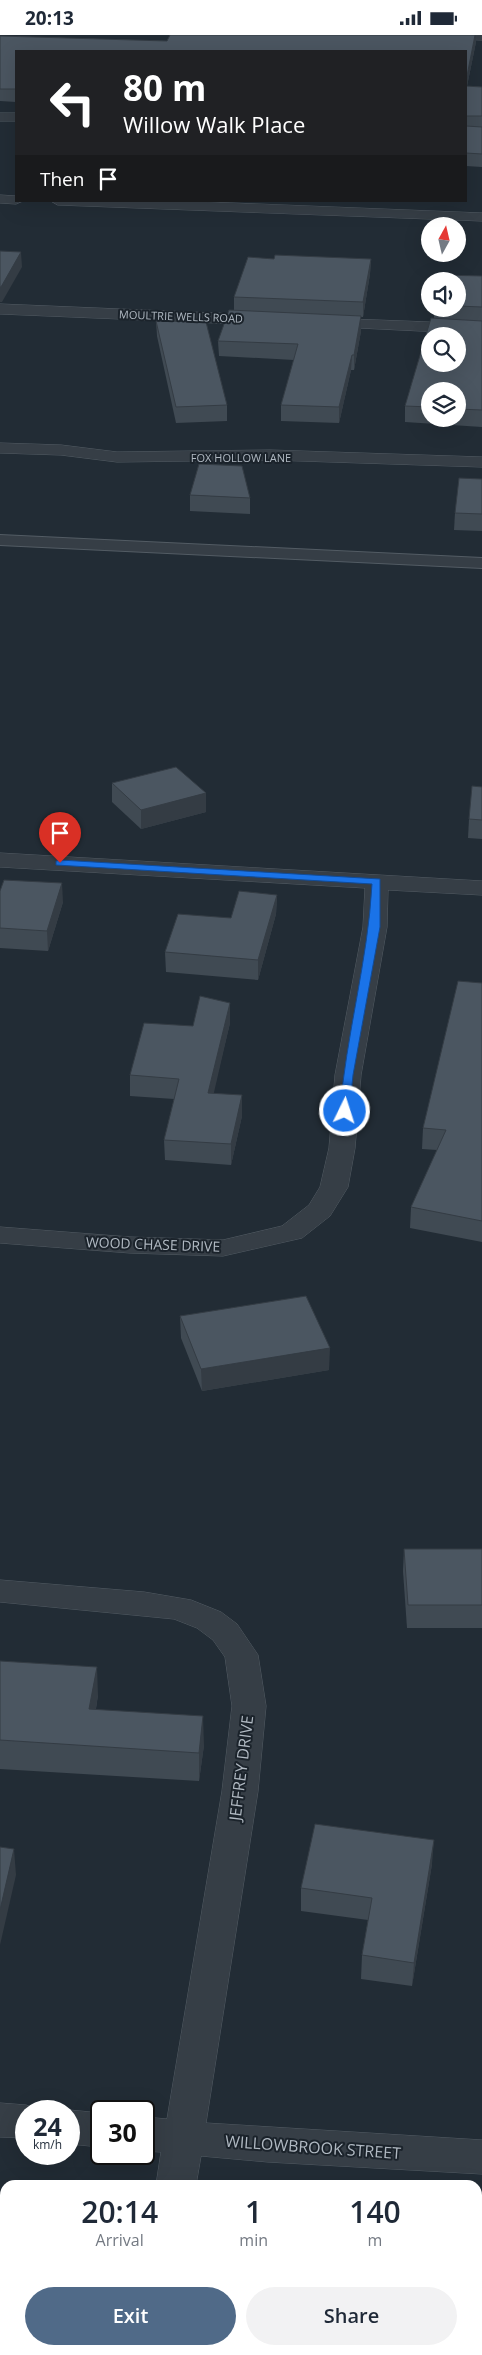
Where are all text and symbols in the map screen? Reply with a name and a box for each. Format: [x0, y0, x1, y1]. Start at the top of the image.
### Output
text: 20:13 [25, 5, 74, 31]
text: 80 m [123, 64, 206, 111]
icon: left [40, 70, 105, 135]
text: Willow Walk Place [123, 109, 305, 139]
icon: arrive [94, 165, 122, 193]
text: Then [40, 166, 84, 192]
north arrow [421, 217, 466, 263]
map controls [421, 217, 466, 427]
button: sound [421, 272, 466, 317]
street label: MOULTRIE WELLS ROAD [119, 306, 243, 326]
button: search [421, 327, 466, 372]
button: layers [421, 382, 466, 427]
street label: FOX HOLLOW LANE [191, 450, 291, 465]
pin [39, 812, 81, 863]
icon: arrive [46, 819, 74, 847]
position arrow [318, 1084, 370, 1136]
street label: WOOD CHASE DRIVE [85, 1232, 221, 1256]
street label: JEFFREY DRIVE [223, 1714, 258, 1824]
speed limit sign: 30 [90, 2100, 155, 2165]
text: 24 [33, 2109, 62, 2143]
street label: WILLOWBROOK STREET [224, 2130, 402, 2164]
text: km/h [33, 2136, 62, 2153]
text: 20:14 [81, 2191, 158, 2232]
text: 1 [245, 2191, 262, 2232]
text: 140 [349, 2191, 401, 2232]
text: Arrival [96, 2229, 144, 2251]
text: min [239, 2229, 268, 2251]
text: m [368, 2229, 382, 2251]
button: Exit [25, 2287, 236, 2345]
button: Share [246, 2287, 457, 2345]

